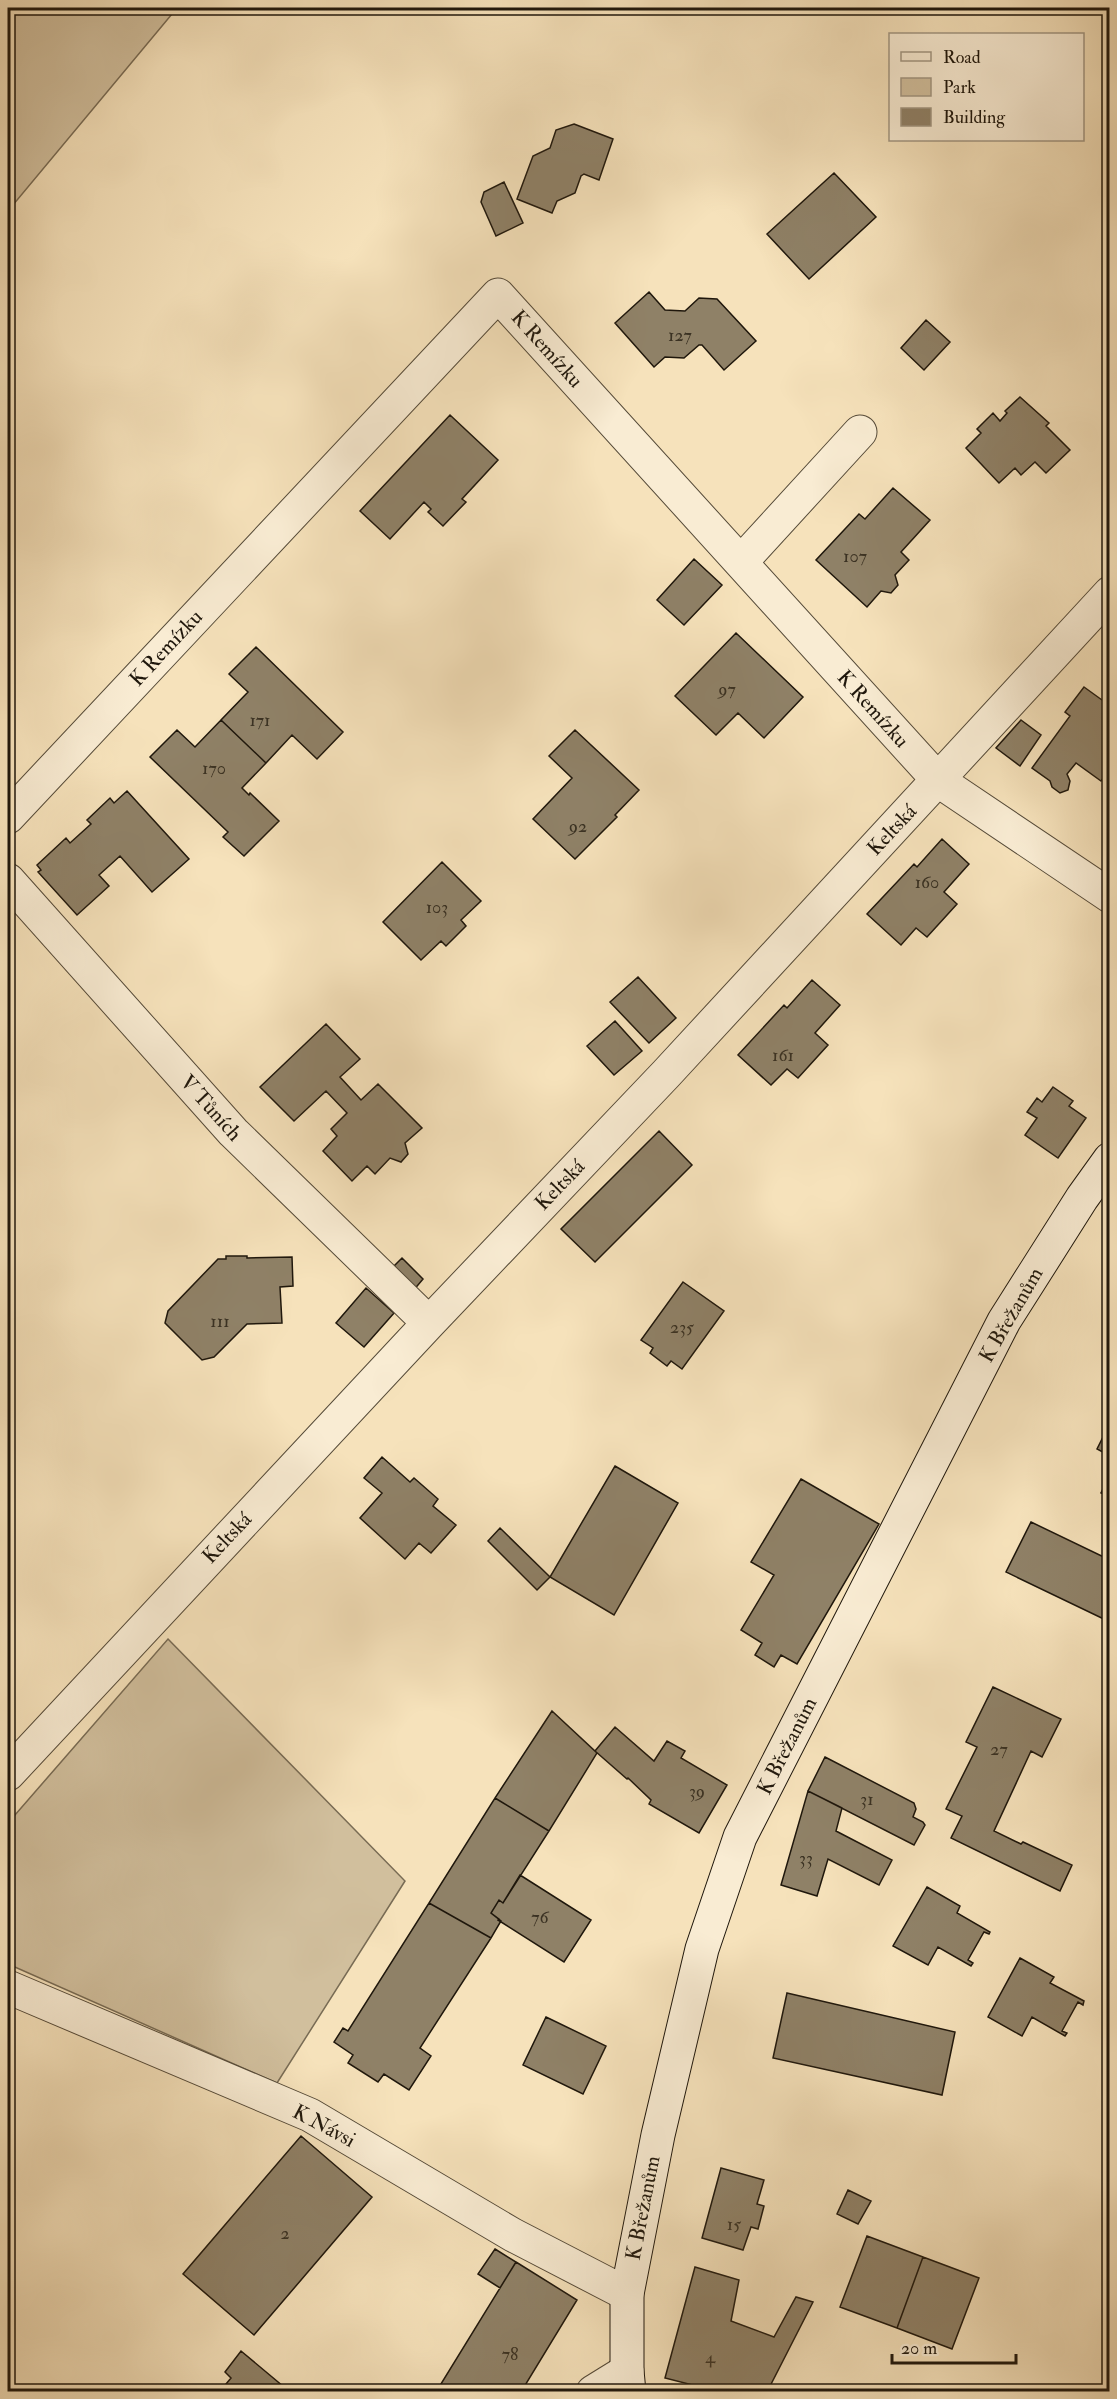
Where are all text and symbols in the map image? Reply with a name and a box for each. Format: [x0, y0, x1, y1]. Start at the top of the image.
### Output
legend [889, 33, 1084, 141]
text: Road [943, 46, 981, 69]
text: Park [943, 76, 976, 99]
text: Building [943, 106, 1006, 129]
street label: K Remízku [505, 304, 589, 394]
house number: 127 [668, 324, 692, 347]
house number: 107 [843, 545, 867, 568]
street label: K Remízku [124, 604, 209, 692]
street label: K Remízku [831, 664, 915, 754]
house number: 97 [716, 678, 736, 701]
house number: 171 [249, 709, 271, 732]
house number: 170 [202, 757, 226, 780]
street label: Keltská [861, 798, 923, 861]
house number: 92 [567, 815, 587, 838]
house number: 160 [915, 871, 939, 894]
house number: 103 [426, 896, 448, 919]
house number: 161 [772, 1044, 794, 1067]
street label: V Tůních [174, 1069, 248, 1147]
street label: Keltská [529, 1153, 591, 1216]
street label: K Břežanům [973, 1262, 1049, 1368]
house number: 111 [210, 1310, 230, 1333]
house number: 235 [670, 1316, 694, 1339]
street label: Keltská [196, 1506, 258, 1569]
street label: K Břežanům [751, 1693, 823, 1799]
house number: 27 [990, 1738, 1008, 1761]
house number: 39 [689, 1780, 705, 1803]
house number: 31 [860, 1788, 874, 1811]
house number: 33 [799, 1847, 813, 1870]
house number: 76 [531, 1906, 550, 1929]
street label: K Návsi [288, 2098, 361, 2154]
street label: K Břežanům [620, 2153, 666, 2263]
house number: 15 [727, 2213, 741, 2236]
house number: 2 [280, 2222, 290, 2245]
scale bar [892, 2327, 1016, 2365]
text: 20 m [901, 2337, 937, 2360]
house number: 78 [502, 2343, 518, 2366]
house number: 4 [705, 2346, 716, 2369]

